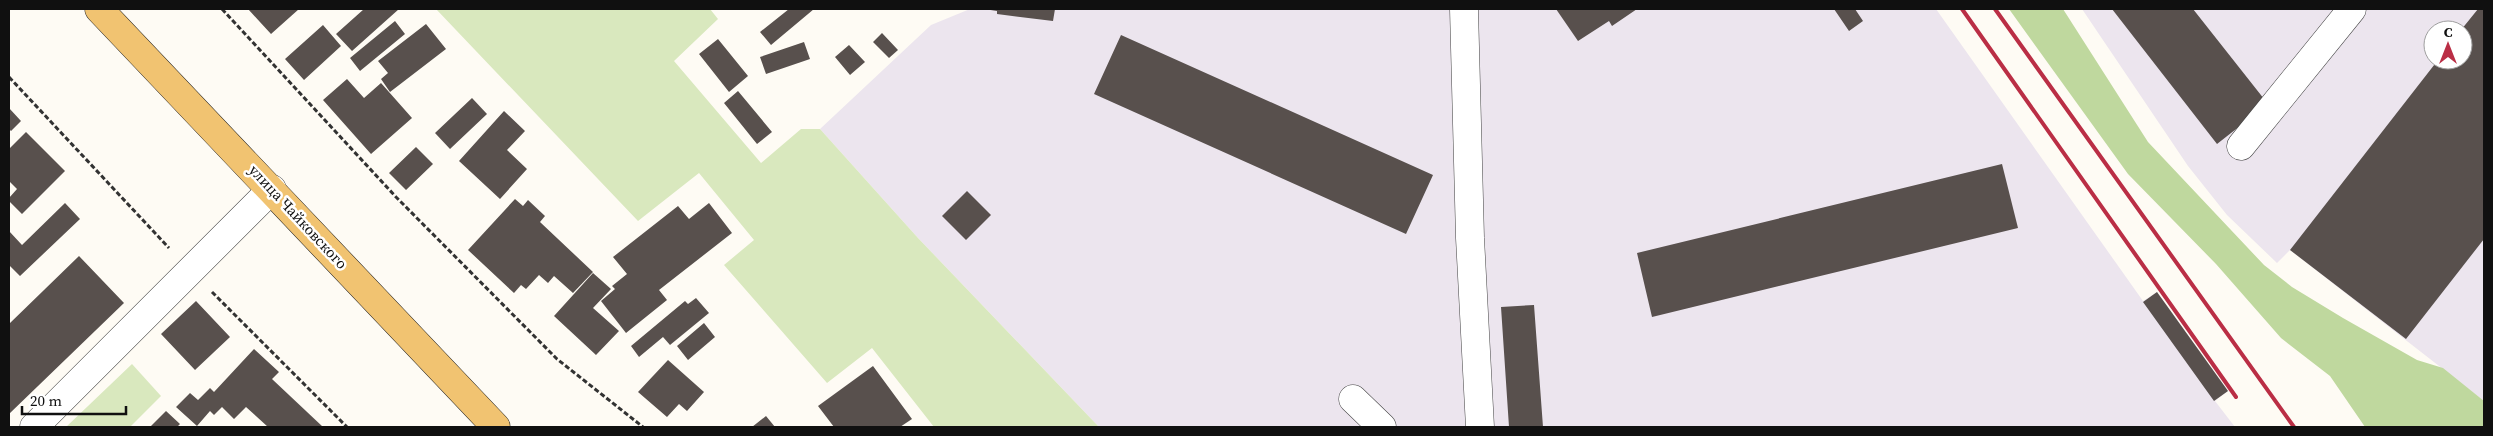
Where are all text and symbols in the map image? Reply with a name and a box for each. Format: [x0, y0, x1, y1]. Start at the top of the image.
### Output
north arrow [2423, 20, 2473, 70]
text: С [2444, 22, 2453, 42]
street label: улица Чайковского [244, 160, 352, 273]
scale bar [22, 384, 126, 416]
text: 20 m [30, 390, 62, 411]

